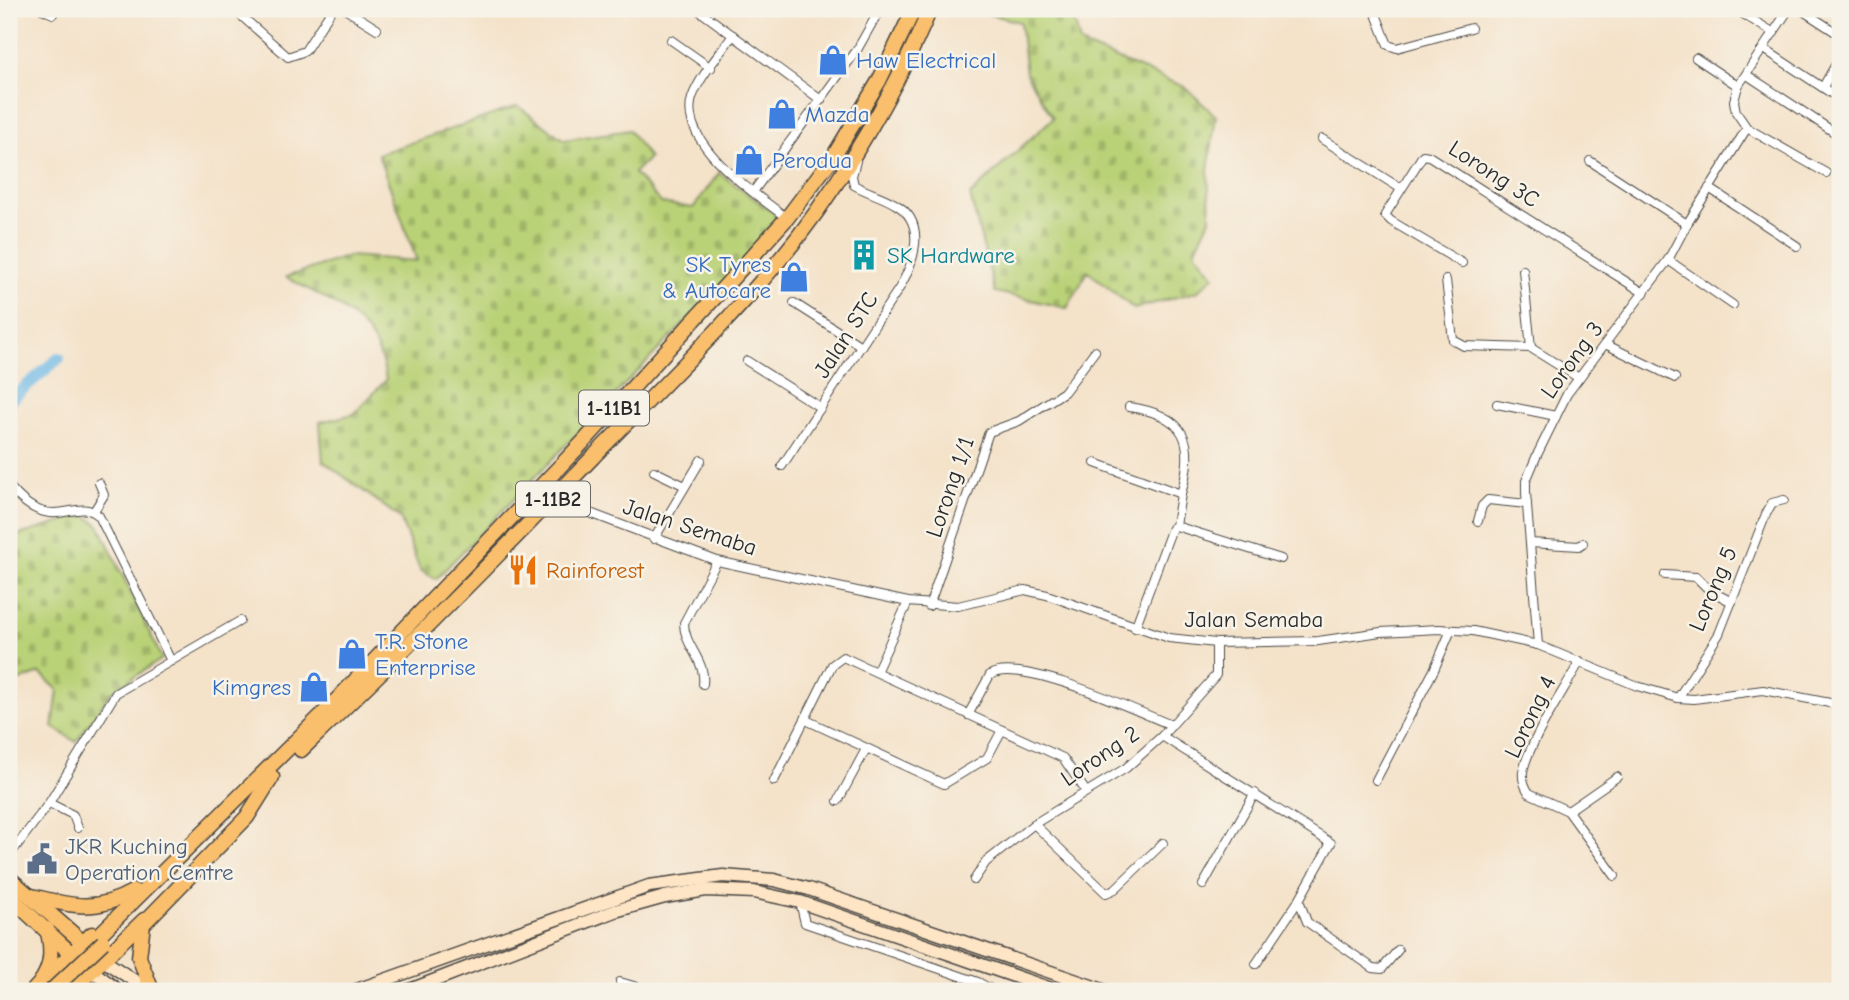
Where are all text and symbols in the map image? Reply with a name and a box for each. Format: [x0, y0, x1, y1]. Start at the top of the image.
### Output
shop icon: Haw Electrical [816, 43, 850, 77]
place label: Haw Electrical [856, 47, 996, 74]
shop icon: Mazda [765, 97, 799, 131]
place label: Mazda [805, 101, 870, 128]
street label: Lorong 3C [1444, 135, 1544, 213]
shop icon: Perodua [732, 143, 766, 177]
place label: Perodua [772, 147, 852, 174]
building icon: SK Hardware [847, 238, 881, 272]
place label: SK Hardware [887, 242, 1015, 269]
place label: SK Tyres & Autocare [662, 251, 771, 304]
shop icon: SK Tyres & Autocare [777, 260, 811, 294]
street label: Jalan STC [808, 287, 884, 383]
street label: Lorong 3 [1535, 316, 1609, 404]
road number: 1-11B1 [579, 390, 649, 426]
street label: Lorong 1/1 [920, 433, 980, 541]
road number: 1-11B2 [516, 482, 590, 516]
street label: Jalan Semaba [620, 493, 760, 561]
street label: Lorong 5 [1683, 543, 1743, 635]
restaurant icon: Rainforest [506, 553, 540, 587]
place label: Rainforest [546, 557, 645, 584]
street label: Jalan Semaba [1185, 606, 1323, 633]
place label: T.R. Stone Enterprise [375, 628, 476, 681]
shop icon: T.R. Stone Enterprise [335, 637, 369, 671]
shop icon: Kimgres [297, 670, 331, 704]
street label: Lorong 4 [1499, 672, 1561, 762]
place label: Kimgres [212, 674, 291, 701]
street label: Lorong 2 [1056, 720, 1144, 792]
place label: JKR Kuching Operation Centre [65, 833, 234, 886]
public building icon: JKR Kuching Operation Centre [25, 842, 59, 876]

